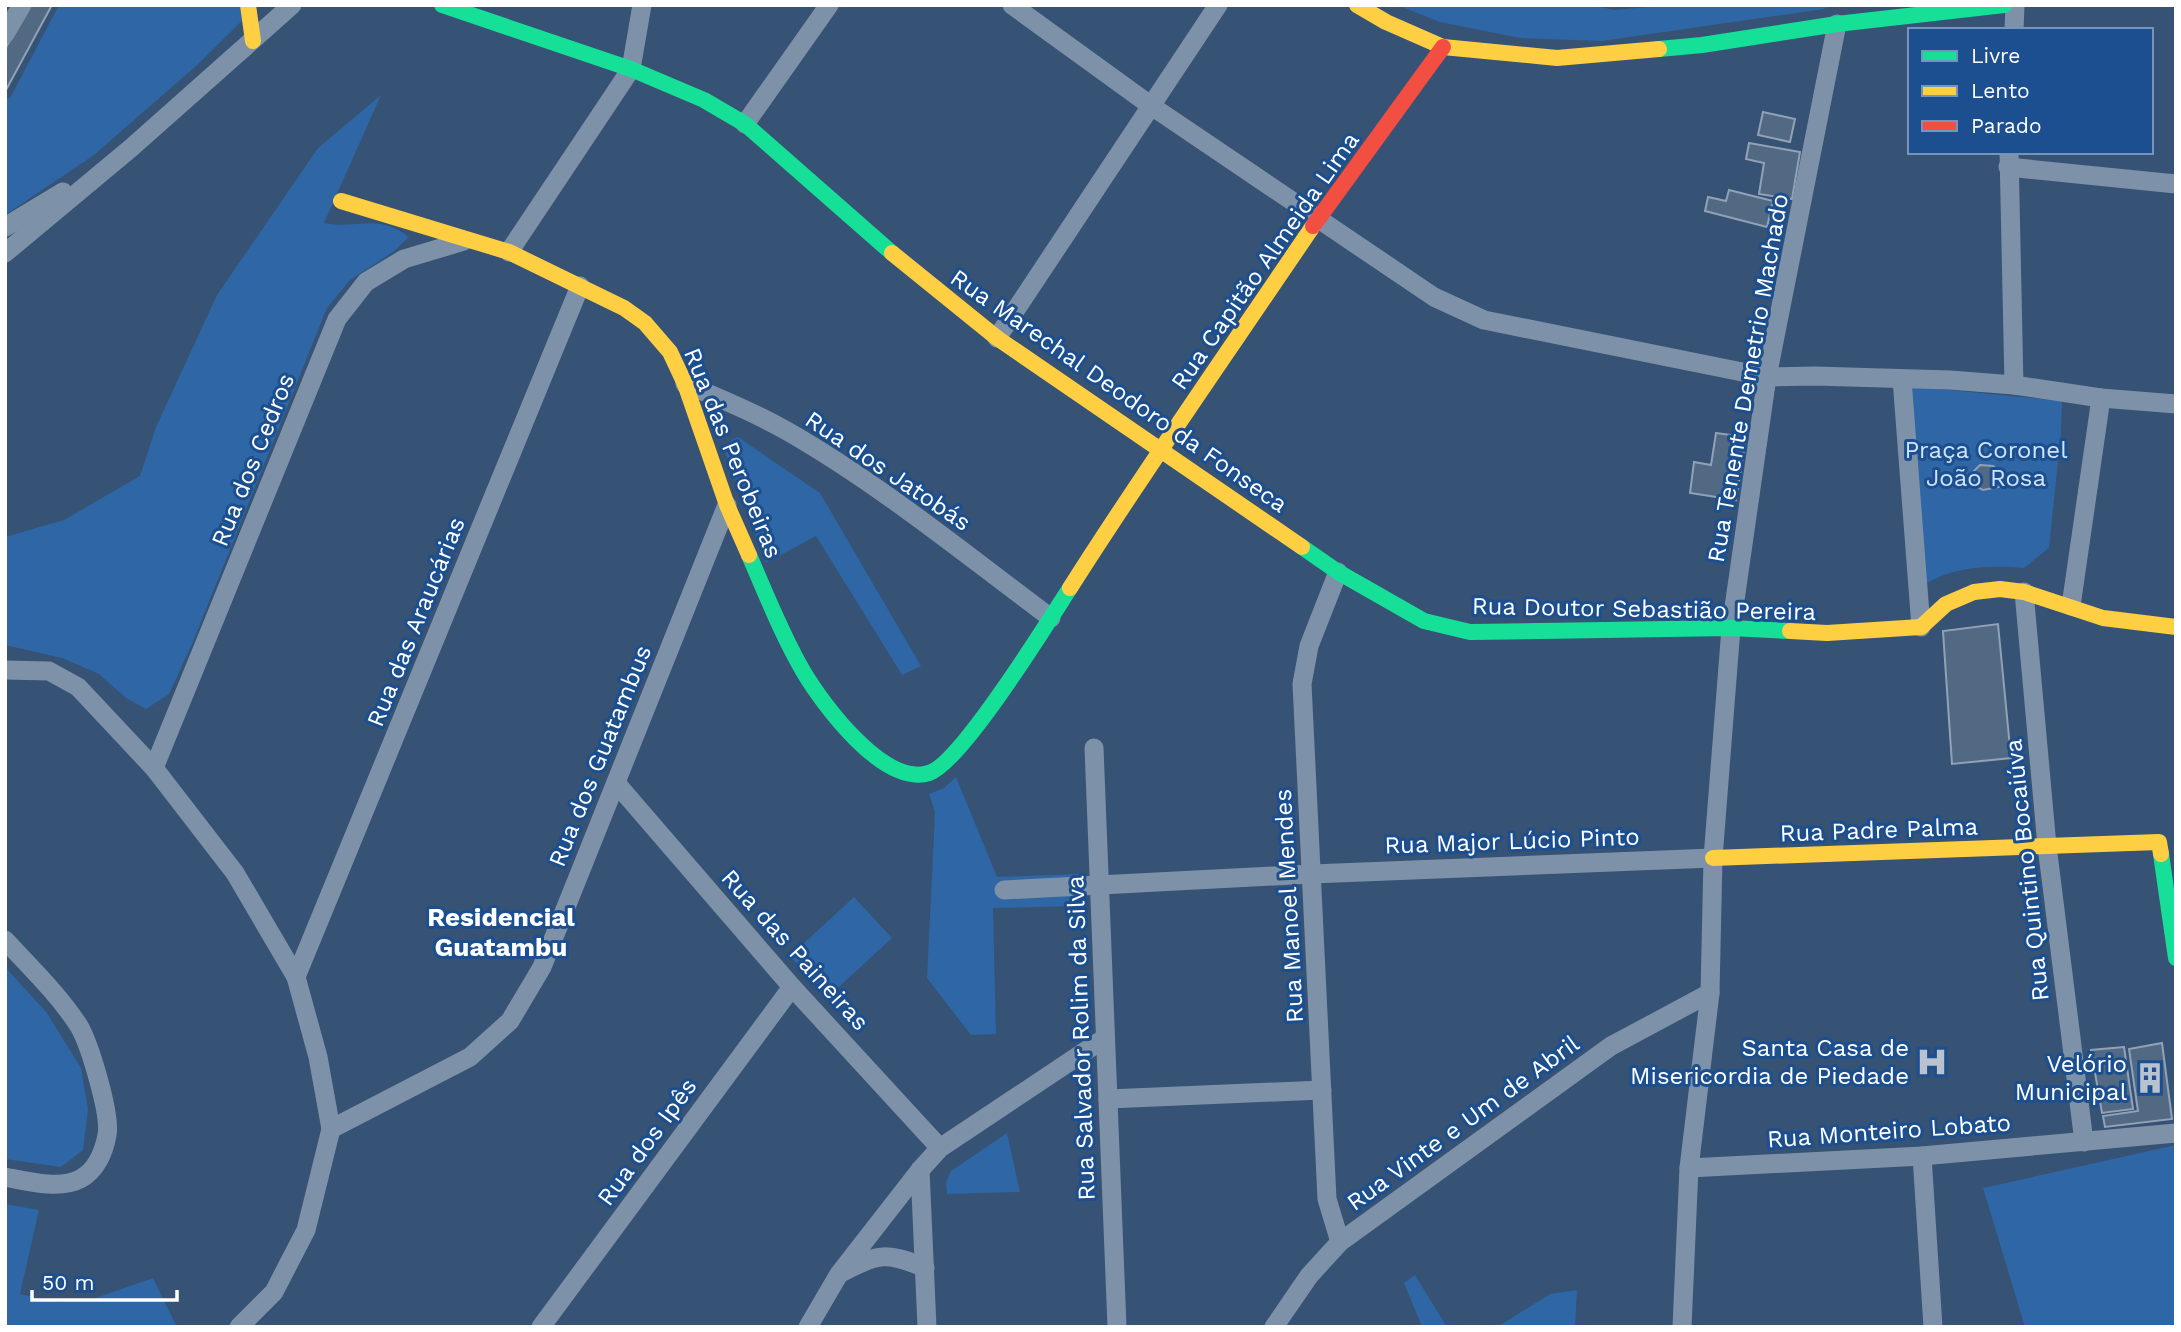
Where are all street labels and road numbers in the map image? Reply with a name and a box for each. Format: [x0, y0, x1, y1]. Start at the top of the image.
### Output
street label: Rua Capitão Almeida Lima [1165, 127, 1365, 395]
street label: Rua Tenente Demetrio Machado [1702, 191, 1794, 565]
street label: Rua Marechal Deodoro da Fonseca [945, 263, 1293, 519]
street label: Rua das Perobeiras [678, 344, 788, 562]
street label: Rua dos Cedros [206, 370, 300, 550]
street label: Rua dos Jatobás [800, 405, 976, 537]
street label: Rua das Araucárias [361, 513, 471, 731]
street label: Rua Doutor Sebastião Pereira [1472, 592, 1816, 626]
street label: Rua dos Guatambus [543, 641, 657, 871]
street label: Rua Quintino Bocaiúva [1999, 738, 2055, 1002]
street label: Rua Manoel Mendes [1269, 788, 1309, 1024]
street label: Rua Padre Palma [1779, 813, 1979, 847]
street label: Rua Major Lúcio Pinto [1384, 823, 1640, 859]
street label: Rua das Paineiras [715, 864, 875, 1036]
street label: Rua Salvador Rolim da Silva [1061, 875, 1101, 1201]
street label: Rua Vinte e Um de Abril [1341, 1029, 1585, 1217]
street label: Rua dos Ipês [591, 1073, 703, 1211]
street label: Rua Monteiro Lobato [1766, 1109, 2012, 1153]

